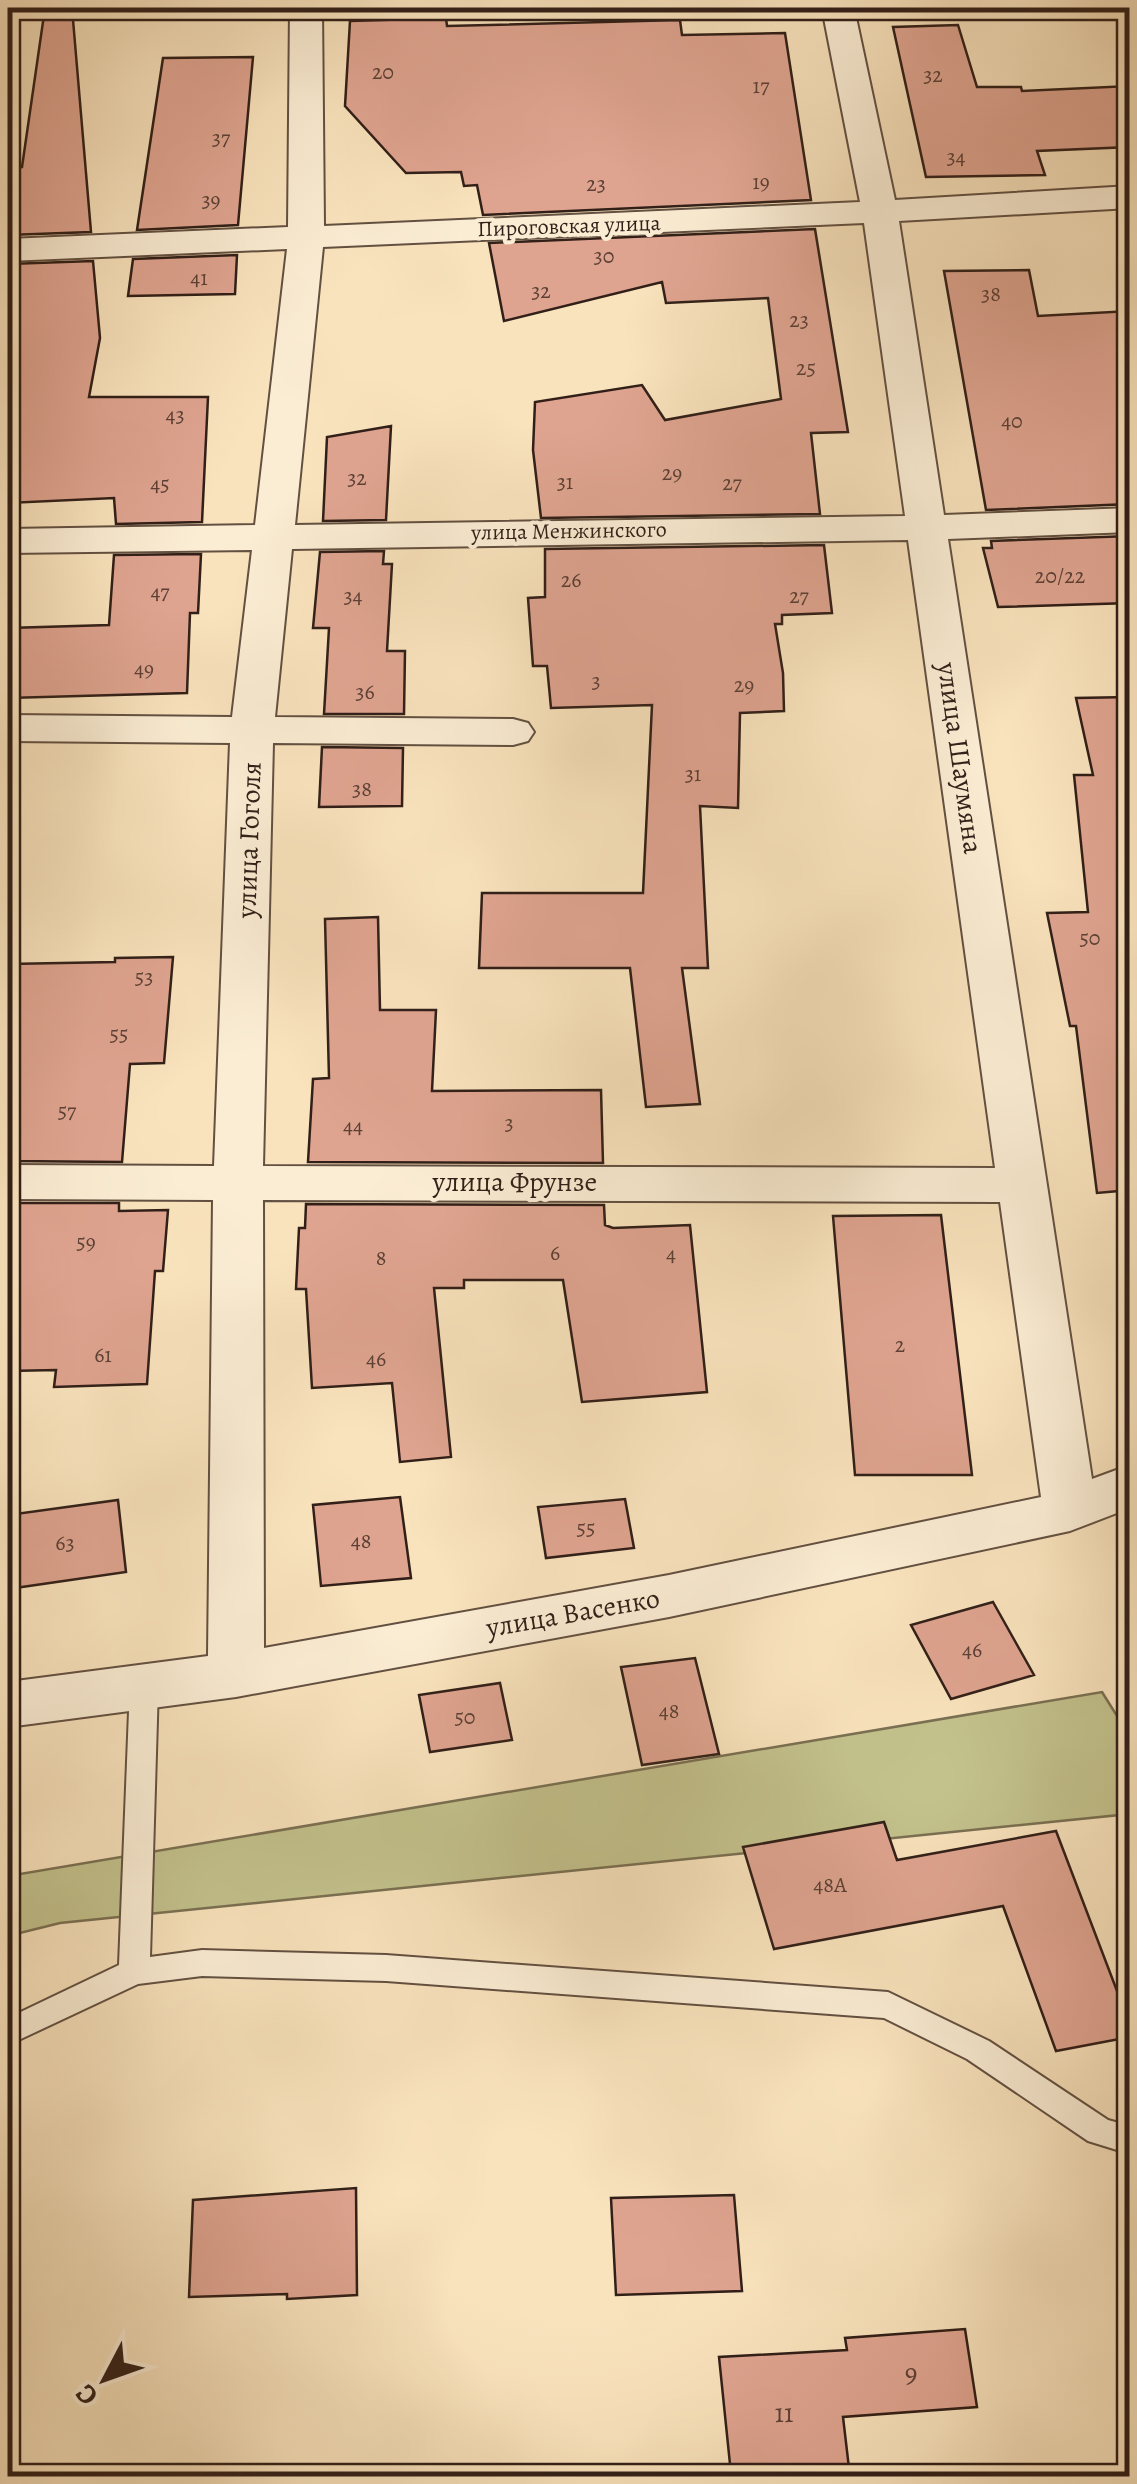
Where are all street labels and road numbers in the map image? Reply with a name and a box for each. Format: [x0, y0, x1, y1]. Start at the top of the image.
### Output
street label: Пироговская улица [477, 208, 662, 244]
street label: улица Менжинского [470, 514, 667, 548]
street label: улица Шаумяна [928, 659, 992, 856]
street label: улица Гоголя [227, 761, 271, 920]
street label: улица Фрунзе [432, 1163, 597, 1201]
street label: улица Васенко [482, 1579, 663, 1647]

